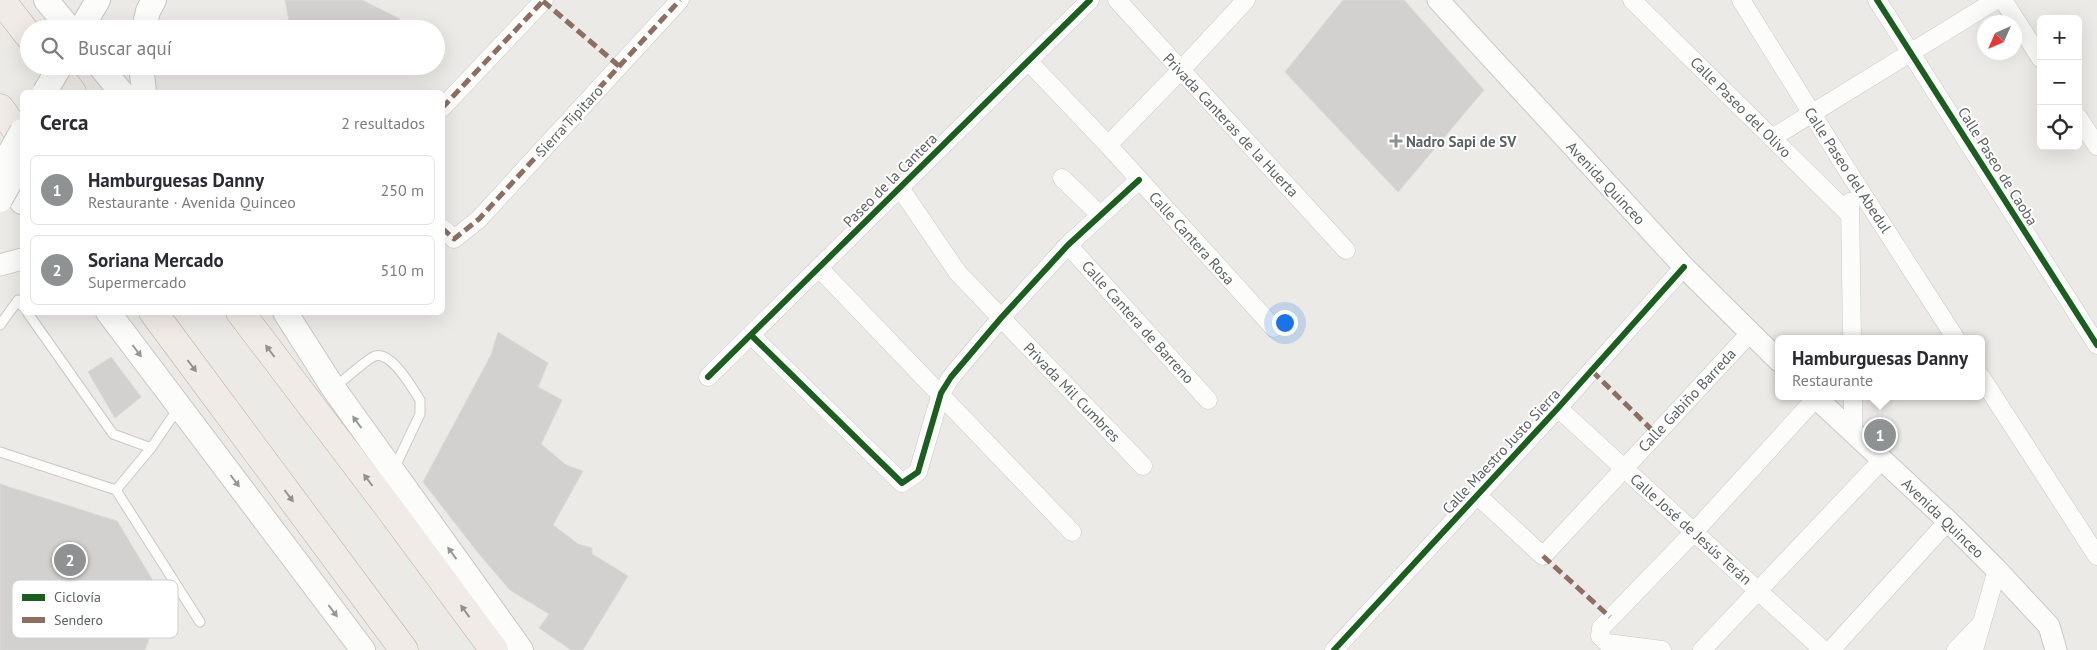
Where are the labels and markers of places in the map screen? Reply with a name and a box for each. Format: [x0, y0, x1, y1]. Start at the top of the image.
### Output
place label: Nadro Sapi de SV [1406, 132, 1517, 151]
marker: Nadro Sapi de SV [1390, 135, 1402, 147]
pin: 1 [1864, 416, 1896, 454]
pin: 2 [54, 541, 86, 579]

